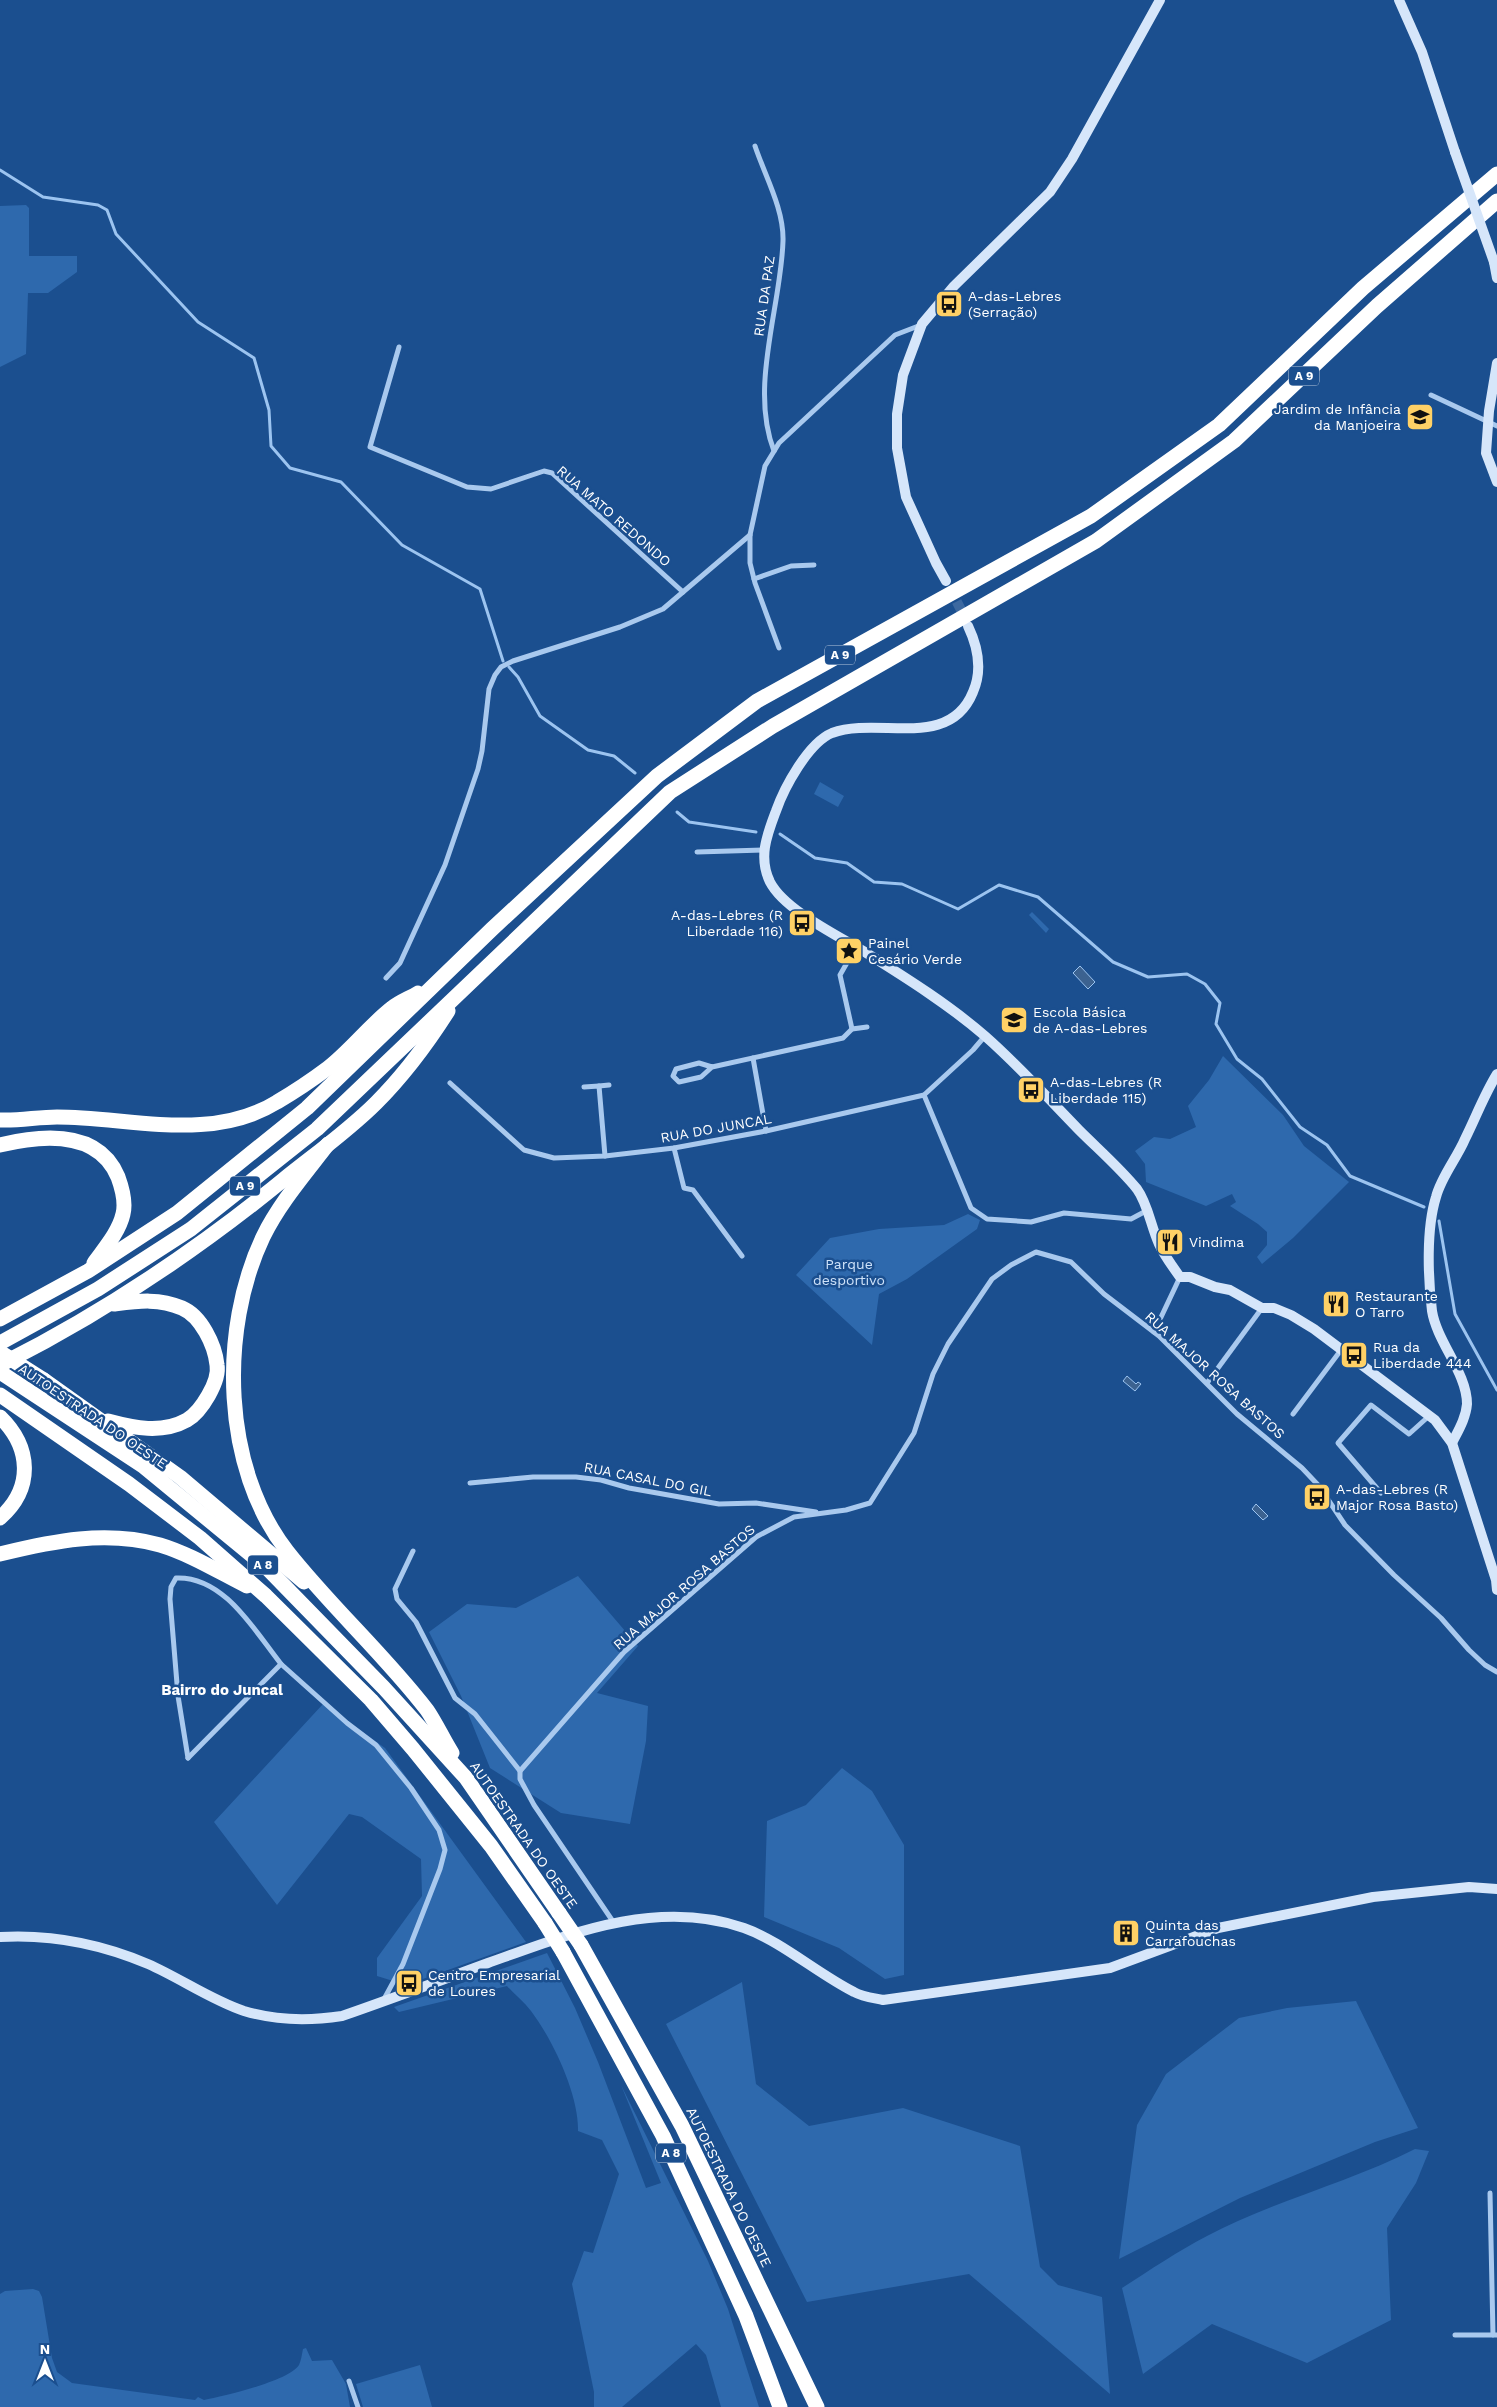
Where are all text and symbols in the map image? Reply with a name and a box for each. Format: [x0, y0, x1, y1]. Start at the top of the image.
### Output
street label: RUA DA PAZ [750, 254, 778, 337]
place label: A-das-Lebres (Serração) [968, 288, 1061, 320]
bus stop icon: A-das-Lebres (Serração) [934, 289, 964, 319]
road number: A 9 [1289, 366, 1319, 386]
place label: Jardim de Infância da Manjoeira [1274, 401, 1401, 433]
school or university icon: Jardim de Infância da Manjoeira [1405, 402, 1435, 432]
street label: RUA MATO REDONDO [554, 462, 674, 570]
road number: A 9 [825, 646, 855, 664]
place label: A-das-Lebres (R Liberdade 116) [671, 907, 783, 939]
bus stop icon: A-das-Lebres (R Liberdade 116) [787, 908, 817, 938]
place label: Painel Cesário Verde [868, 935, 962, 967]
place icon: Painel Cesário Verde [834, 936, 864, 966]
place label: Escola Básica de A-das-Lebres [1033, 1004, 1147, 1036]
school or university icon: Escola Básica de A-das-Lebres [999, 1005, 1029, 1035]
place label: A-das-Lebres (R Liberdade 115) [1050, 1074, 1162, 1106]
bus stop icon: A-das-Lebres (R Liberdade 115) [1016, 1075, 1046, 1105]
street label: RUA DO JUNCAL [659, 1110, 773, 1146]
road number: A 9 [230, 1176, 260, 1196]
restaurant icon: Vindima [1155, 1227, 1185, 1257]
place label: Vindima [1189, 1234, 1244, 1250]
park label: Parque desportivo [813, 1256, 885, 1288]
place label: Restaurante O Tarro [1355, 1288, 1438, 1320]
restaurant icon: Restaurante O Tarro [1321, 1289, 1351, 1319]
street label: RUA MAJOR ROSA BASTOS [1142, 1308, 1288, 1442]
place label: Rua da Liberdade 444 [1373, 1339, 1471, 1371]
bus stop icon: Rua da Liberdade 444 [1339, 1340, 1369, 1370]
street label: AUTOESTRADA DO OESTE [16, 1360, 170, 1472]
street label: RUA CASAL DO GIL [583, 1459, 713, 1499]
place label: A-das-Lebres (R Major Rosa Basto) [1336, 1481, 1458, 1513]
bus stop icon: A-das-Lebres (R Major Rosa Basto) [1302, 1482, 1332, 1512]
street label: RUA MAJOR ROSA BASTOS [610, 1521, 758, 1653]
road number: A 8 [248, 1556, 278, 1574]
district label: Bairro do Juncal [161, 1681, 283, 1699]
street label: AUTOESTRADA DO OESTE [467, 1758, 581, 1912]
place label: Quinta das Carrafouchas [1145, 1917, 1236, 1949]
building icon: Quinta das Carrafouchas [1111, 1918, 1141, 1948]
place label: Centro Empresarial de Loures [428, 1967, 561, 1999]
bus stop icon: Centro Empresarial de Loures [394, 1968, 424, 1998]
street label: AUTOESTRADA DO OESTE [683, 2104, 775, 2270]
road number: A 8 [656, 2144, 686, 2162]
north arrow [20, 2337, 70, 2387]
text: N [40, 2341, 50, 2357]

